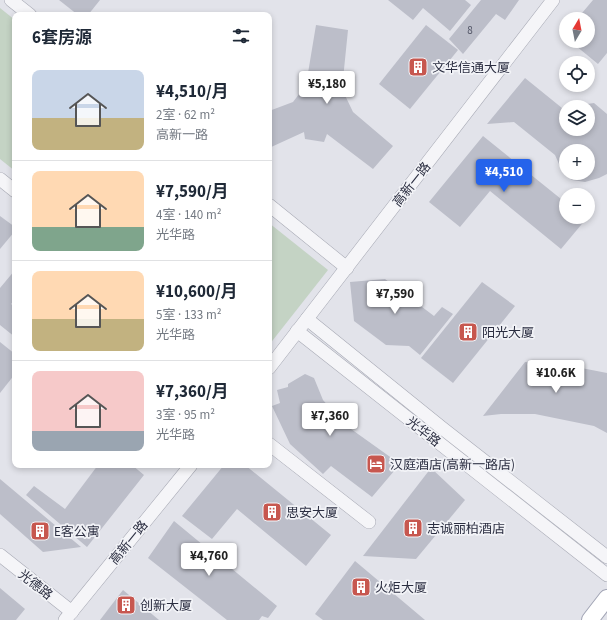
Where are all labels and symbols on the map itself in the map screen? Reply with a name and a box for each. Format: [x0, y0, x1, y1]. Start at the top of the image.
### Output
north arrow [559, 12, 595, 48]
house number: 8 [467, 23, 473, 38]
building icon: 文华信通大厦 [407, 56, 429, 78]
place label: 文华信通大厦 [432, 59, 510, 77]
pin: ¥5,180 [294, 71, 360, 105]
street label: 高新一路 [389, 159, 435, 211]
pin: ¥4,510 [471, 159, 537, 193]
pin: ¥7,590 [362, 281, 428, 315]
building icon: 阳光大厦 [457, 321, 479, 343]
place label: 阳光大厦 [482, 324, 534, 342]
pin: ¥10.6K [523, 360, 589, 394]
pin: ¥7,360 [297, 403, 363, 437]
street label: 光华路 [402, 413, 444, 451]
hotel icon: 汉庭酒店(高新一路店) [365, 453, 387, 475]
place label: 汉庭酒店(高新一路店) [390, 456, 515, 474]
building icon: 思安大厦 [261, 501, 283, 523]
place label: 思安大厦 [286, 504, 338, 522]
street label: 高新一路 [105, 517, 152, 569]
building icon: 志诚丽柏酒店 [402, 517, 424, 539]
building icon: E客公寓 [29, 520, 51, 542]
place label: 志诚丽柏酒店 [427, 520, 505, 538]
place label: E客公寓 [54, 523, 100, 541]
pin: ¥4,760 [176, 543, 242, 577]
street label: 光德路 [14, 566, 56, 604]
building icon: 火炬大厦 [350, 576, 372, 598]
place label: 火炬大厦 [375, 579, 427, 597]
building icon: 创新大厦 [115, 594, 137, 616]
place label: 创新大厦 [140, 597, 192, 615]

